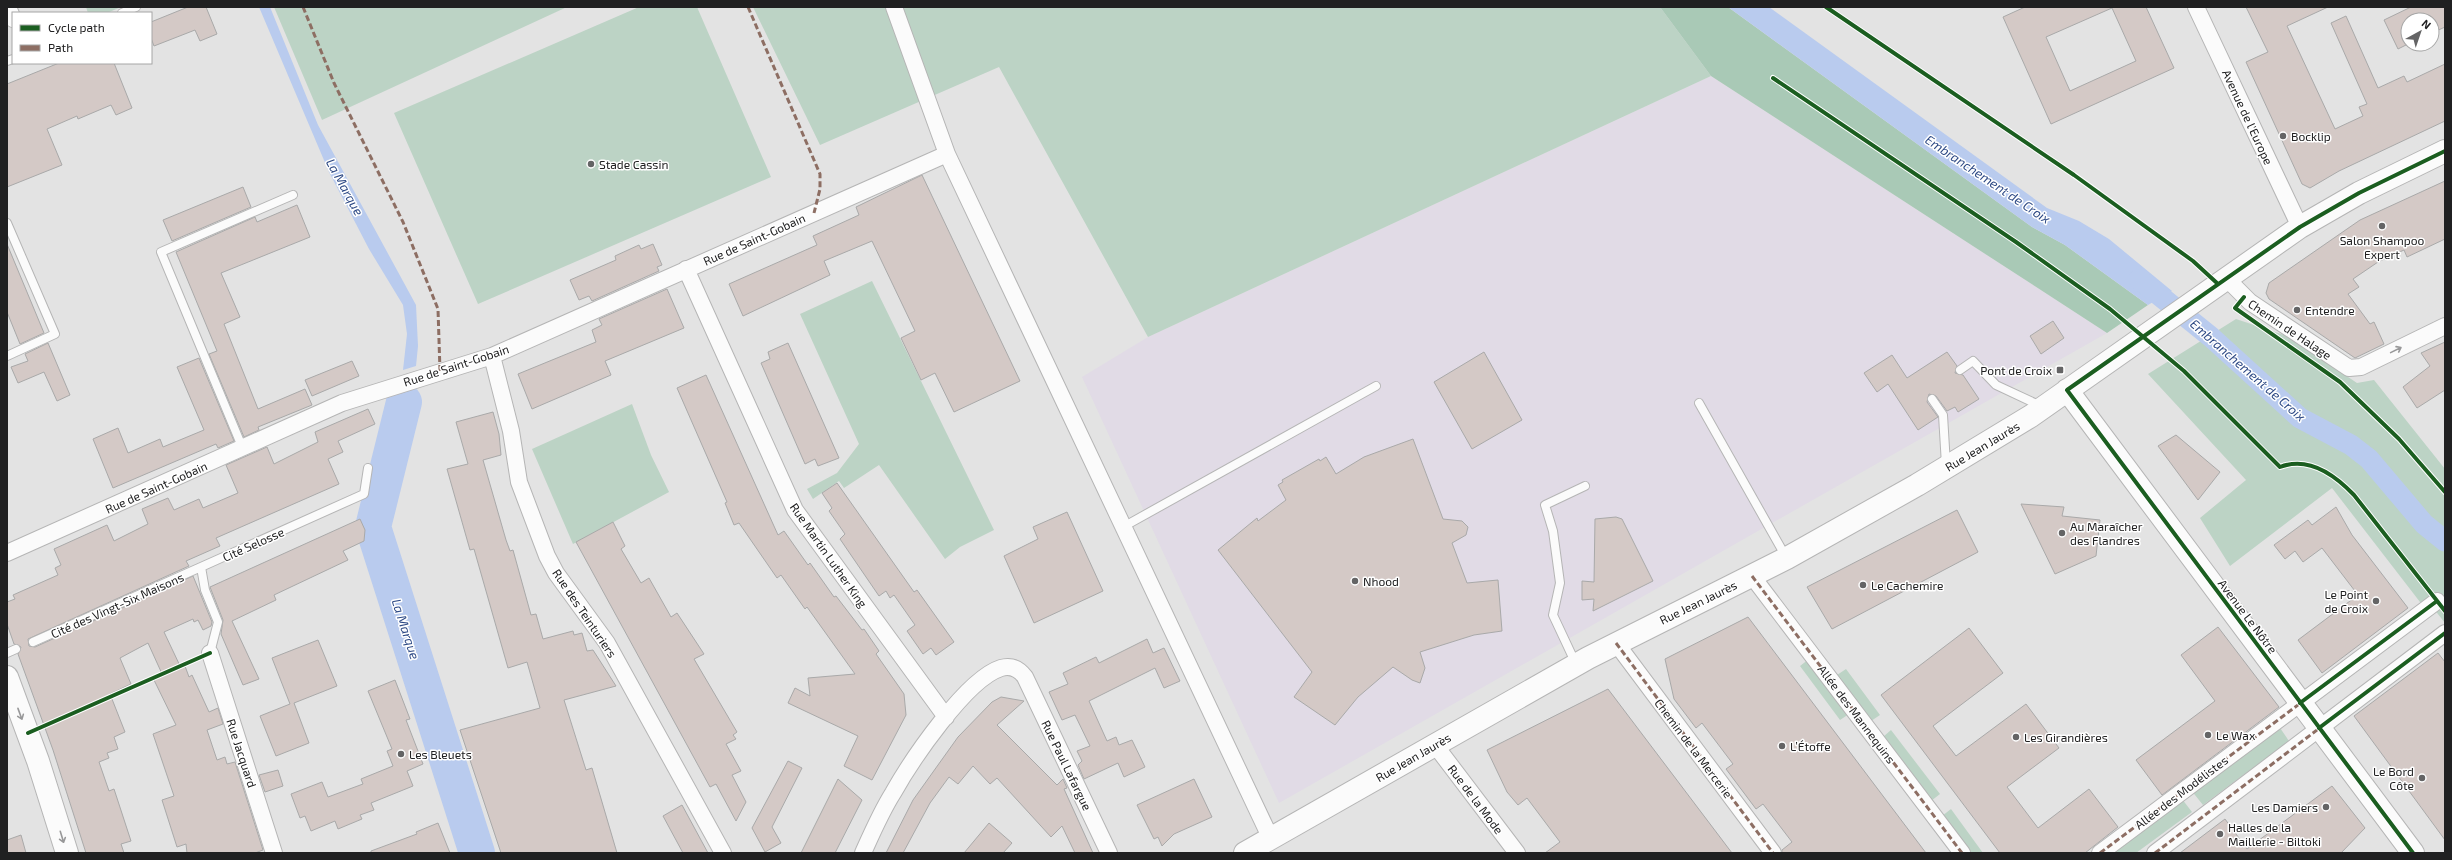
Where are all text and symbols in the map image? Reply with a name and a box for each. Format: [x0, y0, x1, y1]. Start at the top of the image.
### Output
legend [12, 12, 152, 64]
north arrow [2400, 12, 2440, 52]
text: N [2420, 16, 2434, 32]
text: Cycle path [48, 20, 105, 34]
text: Path [48, 40, 73, 54]
street label: Avenue de l'Europe [2220, 67, 2276, 167]
place label: Bocklip [2291, 129, 2331, 143]
water label: Embranchement de Croix [1922, 131, 2054, 227]
marker: Bocklip [2278, 131, 2288, 141]
water label: La Marque [323, 156, 367, 218]
place label: Stade Cassin [599, 157, 668, 171]
marker: Stade Cassin [586, 159, 596, 169]
street label: Rue de Saint-Gobain [701, 210, 807, 268]
marker: Salon Shampoo Expert [2377, 221, 2387, 231]
place label: Salon Shampoo Expert [2340, 233, 2425, 261]
street label: Chemin de Halage [2246, 296, 2334, 362]
place label: Entendre [2305, 303, 2355, 317]
marker: Entendre [2292, 305, 2302, 315]
water label: Embranchement de Croix [2187, 316, 2309, 425]
street label: Rue de Saint-Gobain [401, 341, 511, 389]
one-way arrow [2389, 346, 2401, 353]
place label: Pont de Croix [1980, 363, 2053, 377]
marker: Pont de Croix [2055, 365, 2065, 375]
street label: Rue Jean Jaurès [1942, 418, 2022, 474]
street label: Rue de Saint-Gobain [103, 458, 209, 516]
street label: Rue Martin Luther King [788, 500, 871, 610]
place label: Au Maraîcher des Flandres [2070, 519, 2143, 547]
street label: Cité Selosse [220, 524, 286, 564]
marker: Au Maraîcher des Flandres [2057, 528, 2067, 538]
street label: Rue des Teinturiers [550, 566, 620, 660]
street label: Cité des Vingt-Six Maisons [48, 569, 186, 641]
place label: Nhood [1363, 574, 1399, 588]
marker: Nhood [1350, 576, 1360, 586]
street label: Avenue Le Nôtre [2216, 576, 2280, 656]
street label: Rue Jean Jaurès [1657, 577, 1739, 627]
place label: Le Cachemire [1871, 578, 1944, 592]
marker: Le Cachemire [1858, 580, 1868, 590]
place label: Le Point de Croix [2324, 587, 2369, 615]
marker: Le Point de Croix [2371, 596, 2381, 606]
water label: La Marque [389, 597, 423, 661]
street label: Allée des Mannequins [1815, 662, 1899, 766]
street label: Chemin de la Mercerie [1652, 696, 1736, 800]
one-way arrow [17, 707, 25, 719]
street label: Rue Jacquard [224, 717, 260, 789]
street label: Rue Paul Lafargue [1039, 718, 1095, 812]
place label: Le Wax [2216, 728, 2256, 742]
street label: Rue Jean Jaurès [1373, 730, 1453, 784]
place label: Les Girandières [2024, 730, 2108, 744]
marker: Le Wax [2203, 730, 2213, 740]
marker: Les Girandières [2011, 732, 2021, 742]
place label: L’Étoffe [1790, 739, 1831, 753]
marker: L’Étoffe [1777, 741, 1787, 751]
place label: Les Bleuets [409, 747, 472, 761]
marker: Les Bleuets [396, 749, 406, 759]
street label: Allée des Modélistes [2132, 753, 2230, 831]
street label: Rue de la Mode [1445, 762, 1507, 836]
place label: Le Bord Côte [2373, 764, 2414, 792]
marker: Le Bord Côte [2417, 773, 2427, 783]
place label: Les Damiers [2251, 800, 2318, 814]
marker: Les Damiers [2321, 802, 2331, 812]
place label: Halles de la Maillerie - Biltoki [2228, 820, 2321, 848]
marker: Halles de la Maillerie - Biltoki [2215, 829, 2225, 839]
one-way arrow [59, 830, 66, 843]

